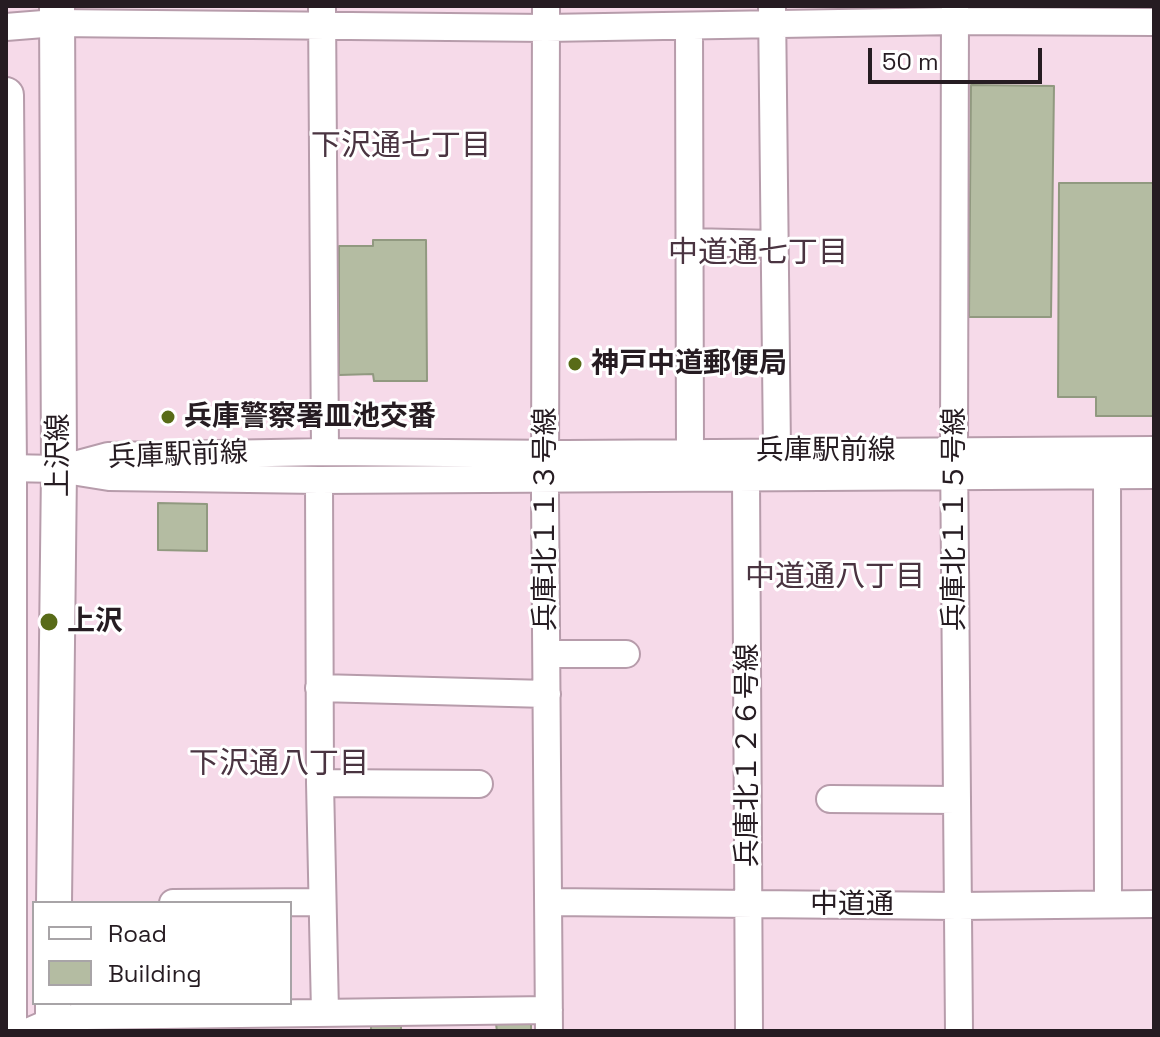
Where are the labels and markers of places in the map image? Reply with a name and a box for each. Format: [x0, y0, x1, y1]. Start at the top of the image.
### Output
place label: 神戸中道郵便局 [591, 347, 787, 381]
marker: 神戸中道郵便局 [566, 355, 584, 373]
place label: 兵庫警察署皿池交番 [184, 400, 436, 434]
marker: 兵庫警察署皿池交番 [159, 408, 177, 426]
place label: 上沢 [67, 605, 123, 639]
marker: 上沢 [38, 611, 60, 633]

